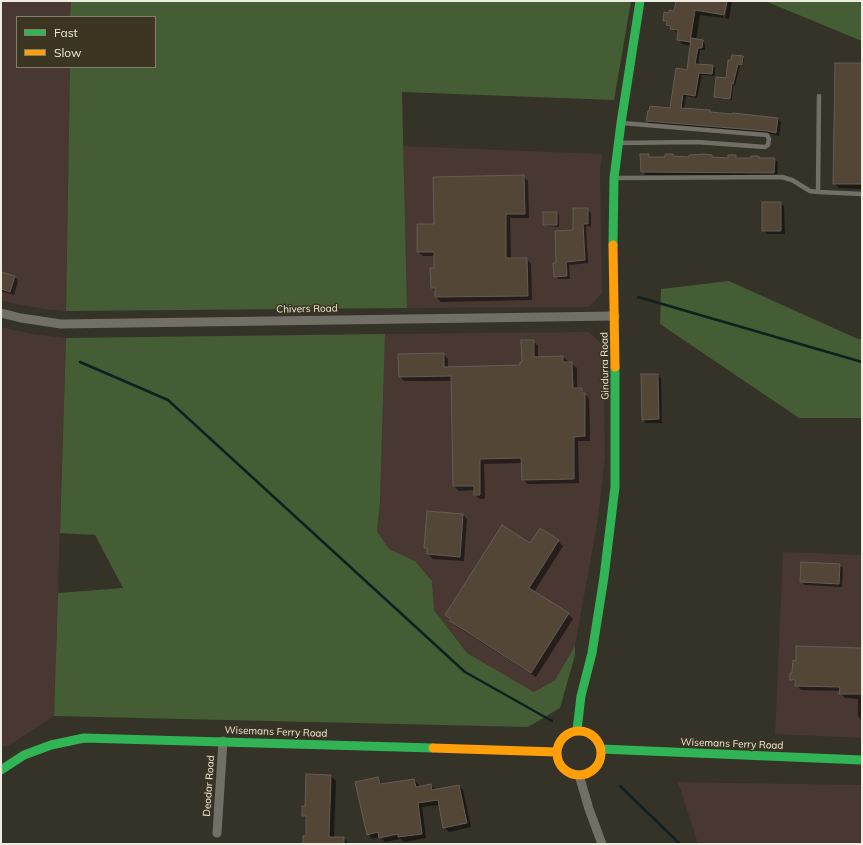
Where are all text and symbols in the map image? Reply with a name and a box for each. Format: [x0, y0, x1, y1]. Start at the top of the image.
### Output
legend [16, 16, 156, 68]
text: Fast [54, 25, 78, 40]
text: Slow [54, 45, 82, 60]
street label: Chivers Road [276, 302, 338, 316]
street label: Gindurra Road [598, 332, 612, 400]
street label: Wisemans Ferry Road [224, 724, 328, 740]
street label: Wisemans Ferry Road [680, 736, 784, 752]
street label: Deodar Road [201, 755, 217, 817]

